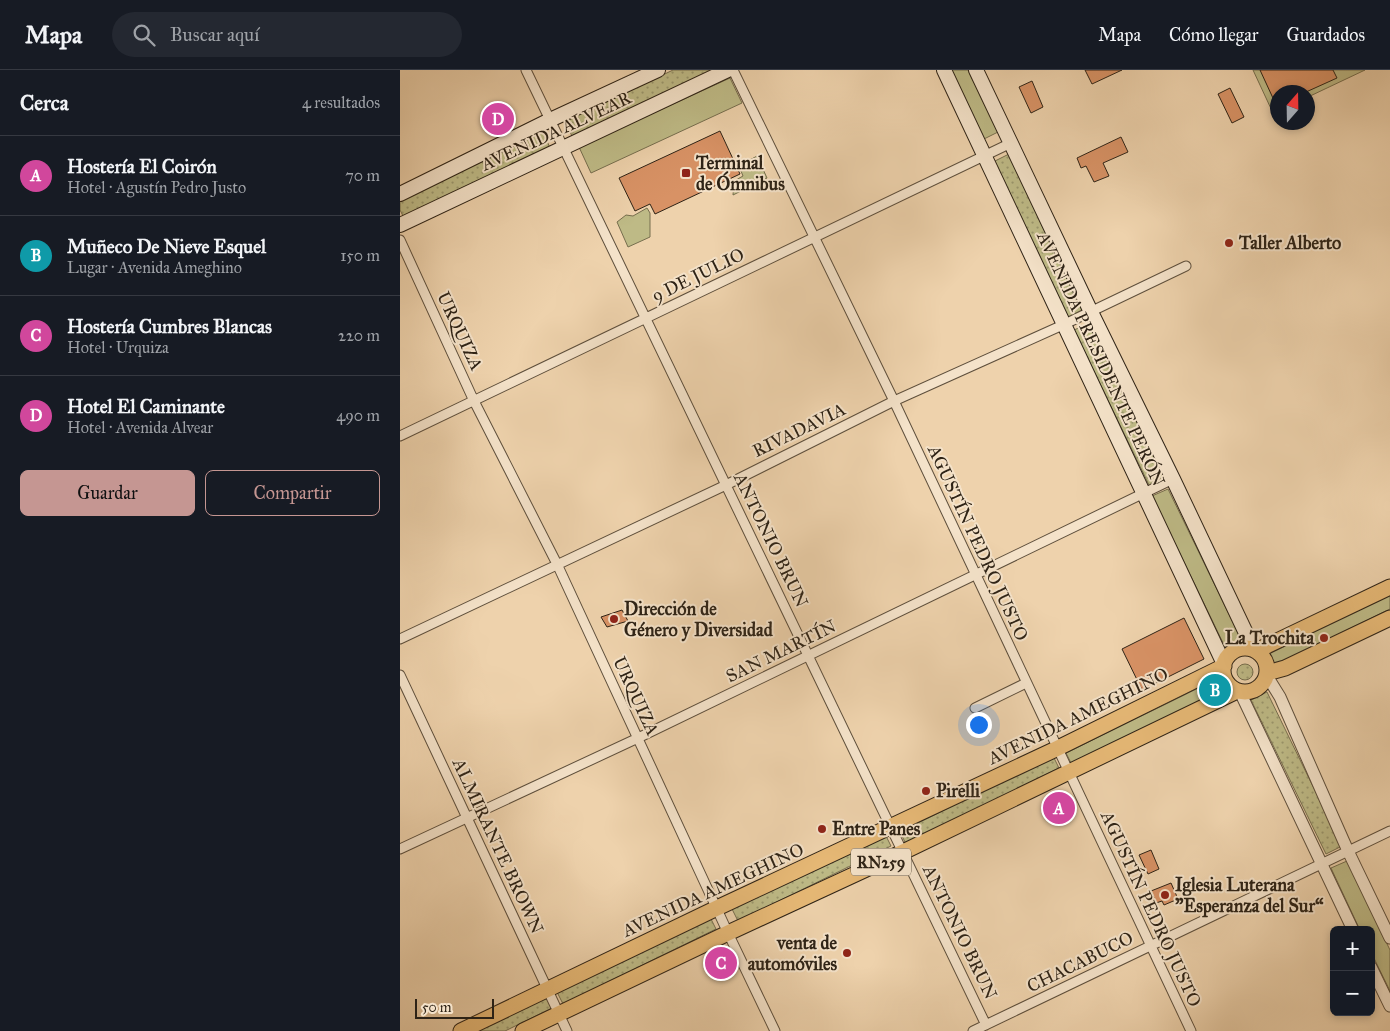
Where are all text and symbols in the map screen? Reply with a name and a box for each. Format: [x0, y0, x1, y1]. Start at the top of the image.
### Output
search box [112, 12, 462, 57]
text: Mapa [25, 20, 82, 50]
icon: search [130, 21, 158, 49]
text: Buscar aquí [170, 23, 259, 46]
text: Mapa [1098, 24, 1141, 46]
text: Cómo llegar [1169, 24, 1259, 46]
text: Guardados [1287, 24, 1365, 46]
north arrow [1270, 85, 1315, 130]
street label: AVENIDA ALVEAR [478, 87, 634, 175]
text: Cerca [20, 90, 69, 116]
text: 4 resultados [302, 93, 380, 112]
pin: D [482, 100, 514, 138]
place label: Terminal de Ómnibus [695, 152, 785, 195]
text: Hostería El Coirón [67, 155, 217, 178]
text: A [31, 166, 41, 185]
text: 70 m [345, 166, 380, 185]
marker: Terminal de Ómnibus [680, 167, 692, 179]
text: Hotel · Agustín Pedro Justo [67, 178, 246, 197]
street label: AVENIDA PRESIDENTE PERÓN [1032, 226, 1172, 490]
place label: Taller Alberto [1238, 232, 1341, 254]
text: Muñeco De Nieve Esquel [67, 235, 266, 258]
marker: Taller Alberto [1223, 237, 1235, 249]
street label: 9 DE JULIO [648, 243, 748, 308]
text: B [31, 246, 41, 265]
text: 150 m [340, 246, 380, 265]
text: Lugar · Avenida Ameghino [67, 258, 242, 277]
street label: URQUIZA [432, 288, 488, 374]
text: Hostería Cumbres Blancas [67, 315, 272, 338]
text: C [31, 326, 41, 345]
text: 220 m [338, 326, 380, 345]
text: Hotel · Urquiza [67, 338, 169, 357]
text: Hotel El Caminante [67, 395, 225, 418]
street label: RIVADAVIA [749, 398, 849, 462]
text: D [30, 406, 42, 425]
text: 490 m [336, 406, 380, 425]
text: Hotel · Avenida Alvear [67, 418, 213, 437]
street label: AGUSTÍN PEDRO JUSTO [922, 440, 1035, 645]
street label: ANTONIO BRUN [728, 468, 813, 611]
button: Guardar [20, 470, 195, 516]
button: Compartir [205, 470, 380, 516]
place label: Dirección de Género y Diversidad [624, 598, 774, 642]
marker: Dirección de Género y Diversidad [608, 613, 620, 625]
street label: SAN MARTÍN [721, 613, 840, 687]
place label: La Trochita [1225, 627, 1314, 649]
marker: La Trochita [1318, 632, 1330, 644]
street label: URQUIZA [608, 653, 664, 739]
street label: AVENIDA AMEGHINO [983, 663, 1172, 770]
pin: B [1199, 671, 1231, 709]
your location [966, 712, 992, 738]
street label: ALMIRANTE BROWN [447, 754, 548, 937]
place label: Pirelli [936, 780, 981, 802]
marker: Pirelli [920, 785, 932, 797]
pin: A [1043, 789, 1075, 827]
street label: AGUSTÍN PEDRO JUSTO [1095, 806, 1208, 1011]
place label: Entre Panes [832, 818, 921, 840]
marker: Entre Panes [816, 823, 828, 835]
street label: AVENIDA AMEGHINO [618, 838, 807, 942]
road number: RN259 [851, 849, 911, 876]
street label: ANTONIO BRUN [917, 860, 1002, 1003]
place label: Iglesia Luterana ”Esperanza del Sur“ [1175, 874, 1324, 918]
marker: Iglesia Luterana ”Esperanza del Sur“ [1159, 889, 1171, 901]
map controls [1330, 926, 1375, 1016]
button: + [1330, 926, 1375, 971]
street label: CHACABUCO [1023, 927, 1137, 997]
place label: venta de automóviles [748, 932, 838, 975]
pin: C [705, 944, 737, 982]
marker: venta de automóviles [841, 947, 853, 959]
button: − [1330, 971, 1375, 1016]
scale bar [415, 996, 494, 1019]
text: 50 m [422, 999, 451, 1016]

